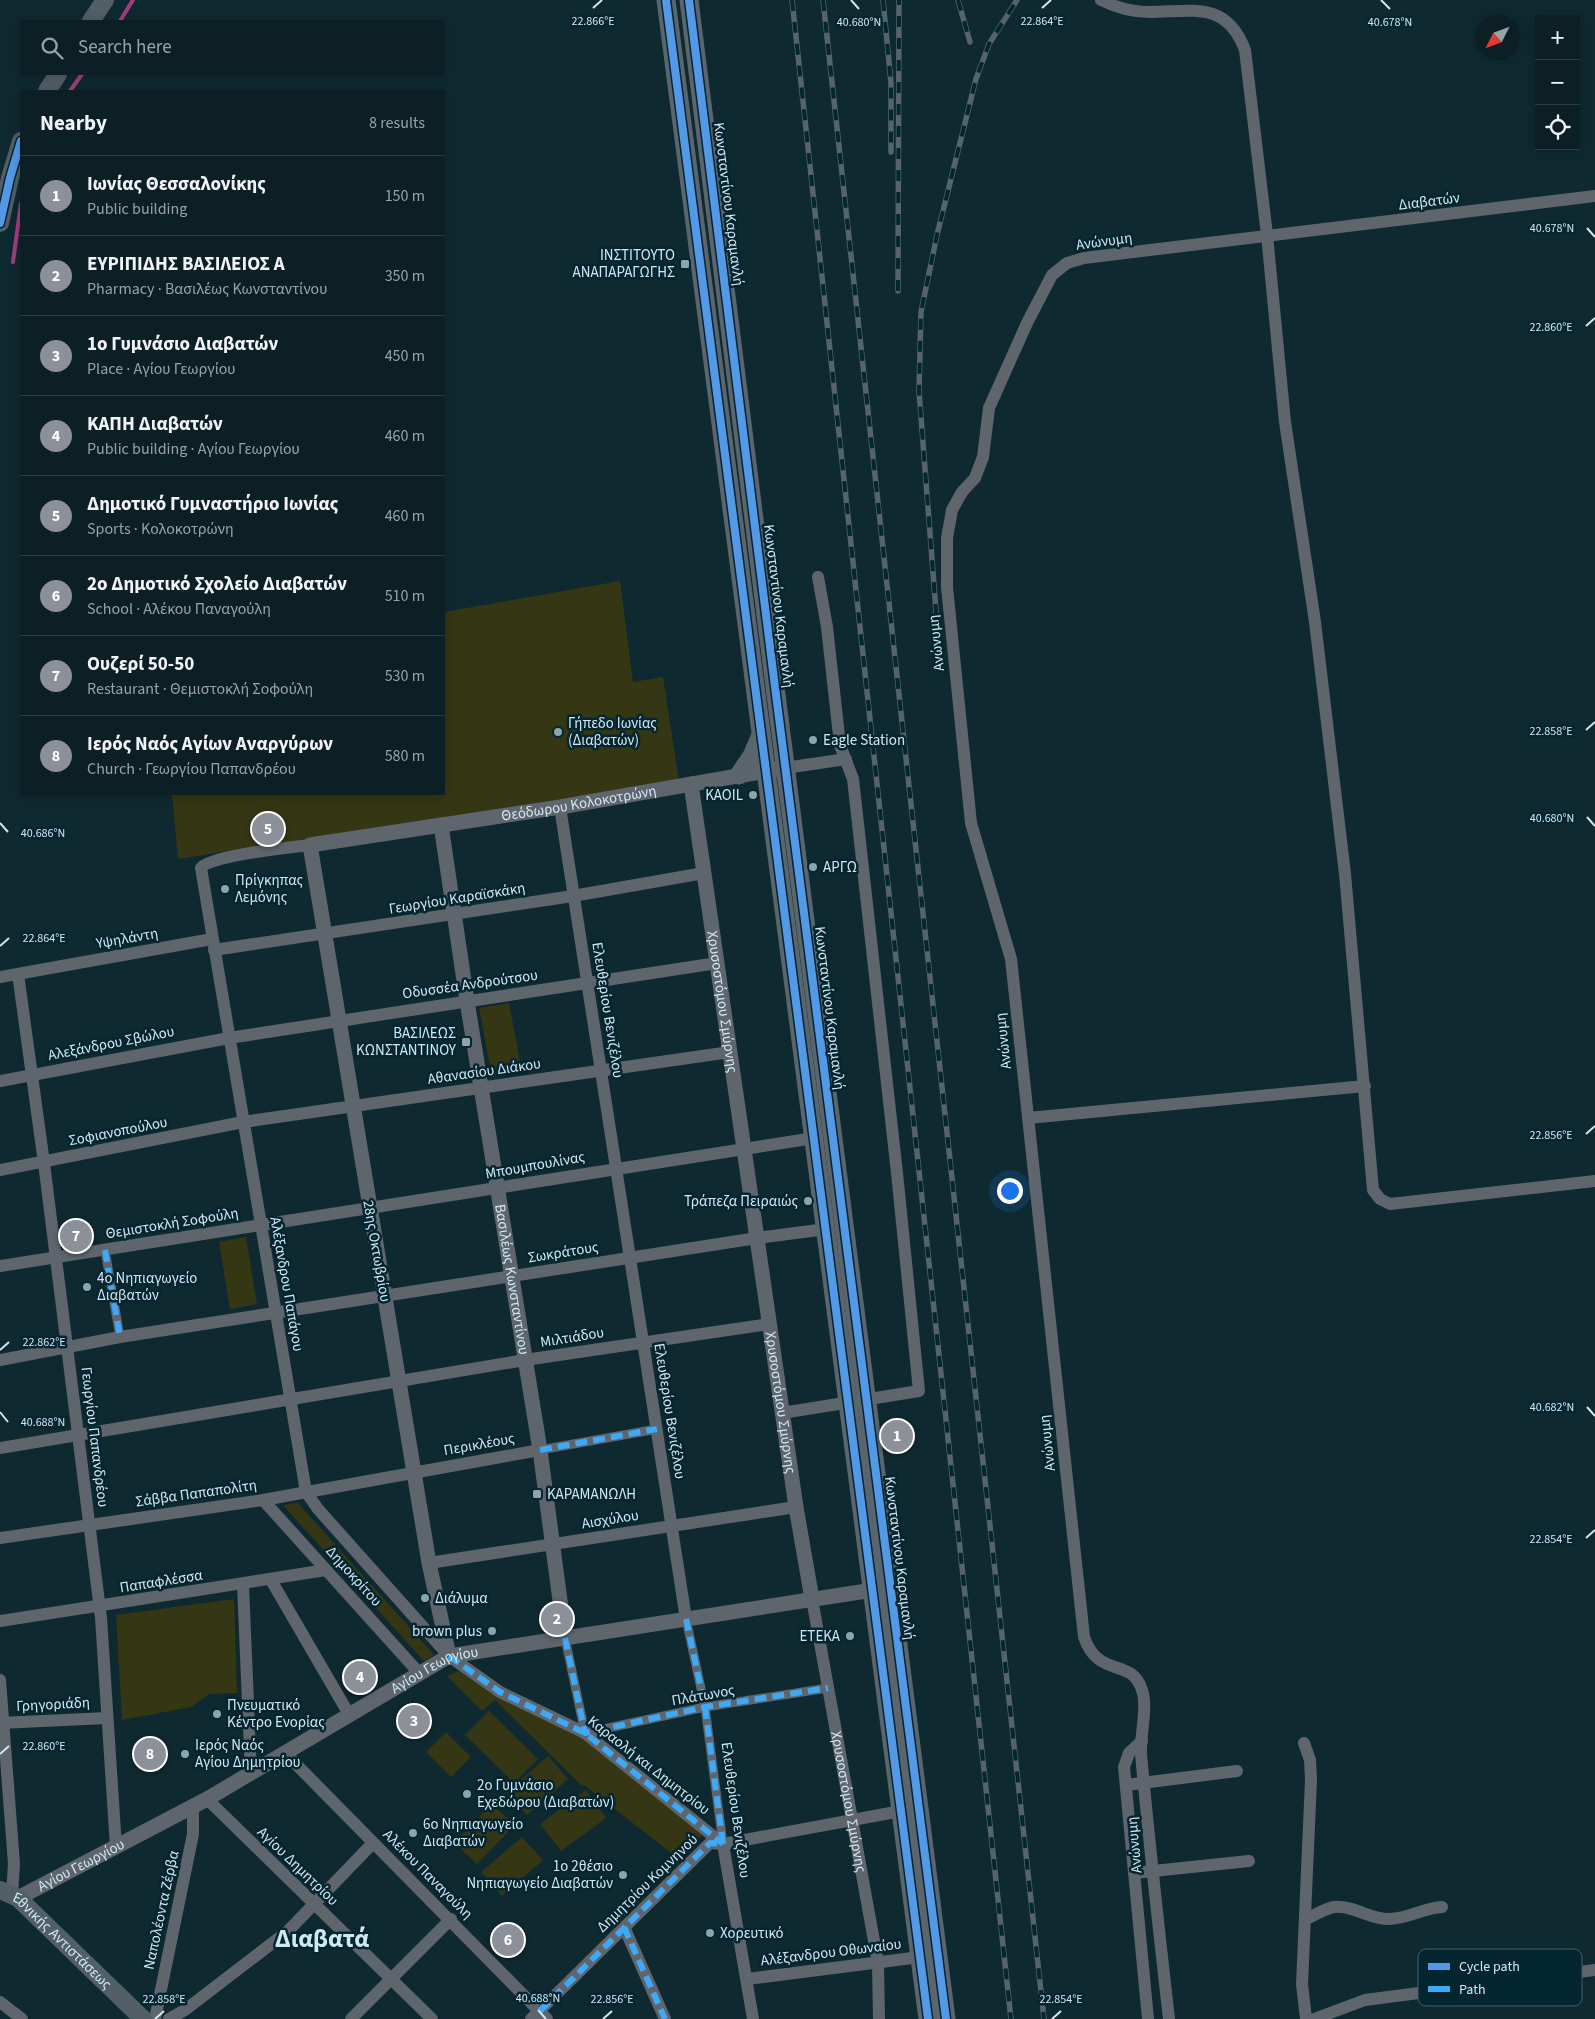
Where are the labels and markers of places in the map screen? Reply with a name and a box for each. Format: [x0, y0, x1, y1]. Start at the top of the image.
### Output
place label: ΙΝΣΤΙΤΟΥΤΟ ΑΝΑΠΑΡΑΓΩΓΗΣ [573, 245, 675, 283]
marker: ΙΝΣΤΙΤΟΥΤΟ ΑΝΑΠΑΡΑΓΩΓΗΣ [679, 258, 691, 270]
place label: Γήπεδο Ιωνίας (Διαβατών) [568, 713, 657, 751]
marker: Γήπεδο Ιωνίας (Διαβατών) [552, 726, 564, 738]
place label: Eagle Station [823, 730, 905, 751]
marker: Eagle Station [807, 734, 819, 746]
place label: KAOIL [705, 785, 743, 806]
marker: KAOIL [747, 789, 759, 801]
pin: 5 [252, 810, 284, 848]
place label: ΑΡΓΩ [823, 857, 857, 878]
marker: ΑΡΓΩ [807, 861, 819, 873]
place label: Πρίγκηπας Λεμόνης [235, 870, 304, 908]
marker: Πρίγκηπας Λεμόνης [219, 883, 231, 895]
place label: ΒΑΣΙΛΕΩΣ ΚΩΝΣΤΑΝΤΙΝΟΥ [356, 1023, 457, 1061]
marker: ΒΑΣΙΛΕΩΣ ΚΩΝΣΤΑΝΤΙΝΟΥ [460, 1036, 472, 1048]
place label: Τράπεζα Πειραιώς [684, 1191, 799, 1212]
marker: Τράπεζα Πειραιώς [802, 1195, 814, 1207]
pin: 7 [60, 1217, 92, 1255]
place label: 4ο Νηπιαγωγείο Διαβατών [97, 1268, 197, 1306]
marker: 4ο Νηπιαγωγείο Διαβατών [81, 1281, 93, 1293]
pin: 1 [881, 1417, 913, 1455]
place label: ΚΑΡΑΜΑΝΩΛΗ [547, 1484, 636, 1505]
marker: ΚΑΡΑΜΑΝΩΛΗ [531, 1488, 543, 1500]
place label: Διάλυμα [435, 1588, 488, 1609]
marker: Διάλυμα [419, 1592, 431, 1604]
pin: 2 [541, 1600, 573, 1638]
place label: brown plus [412, 1621, 482, 1642]
marker: brown plus [486, 1625, 498, 1637]
place label: ΕΤΕΚΑ [799, 1626, 841, 1647]
marker: ΕΤΕΚΑ [844, 1630, 856, 1642]
pin: 4 [344, 1658, 376, 1696]
place label: Πνευματικό Κέντρο Ενορίας [227, 1695, 325, 1733]
pin: 3 [398, 1702, 430, 1740]
marker: Πνευματικό Κέντρο Ενορίας [211, 1708, 223, 1720]
pin: 8 [134, 1735, 166, 1773]
place label: Ιερός Ναός Αγίου Δημητρίου [195, 1735, 300, 1773]
marker: Ιερός Ναός Αγίου Δημητρίου [179, 1748, 191, 1760]
place label: 2ο Γυμνάσιο Εχεδώρου (Διαβατών) [477, 1775, 614, 1813]
marker: 2ο Γυμνάσιο Εχεδώρου (Διαβατών) [461, 1788, 473, 1800]
place label: 6ο Νηπιαγωγείο Διαβατών [423, 1814, 523, 1852]
marker: 6ο Νηπιαγωγείο Διαβατών [407, 1827, 419, 1839]
place label: 1ο 2θέσιο Νηπιαγωγείο Διαβατών [466, 1856, 613, 1894]
marker: 1ο 2θέσιο Νηπιαγωγείο Διαβατών [617, 1869, 629, 1881]
pin: 6 [492, 1921, 524, 1959]
place label: Χορευτικό [720, 1923, 784, 1944]
marker: Χορευτικό [704, 1927, 716, 1939]

